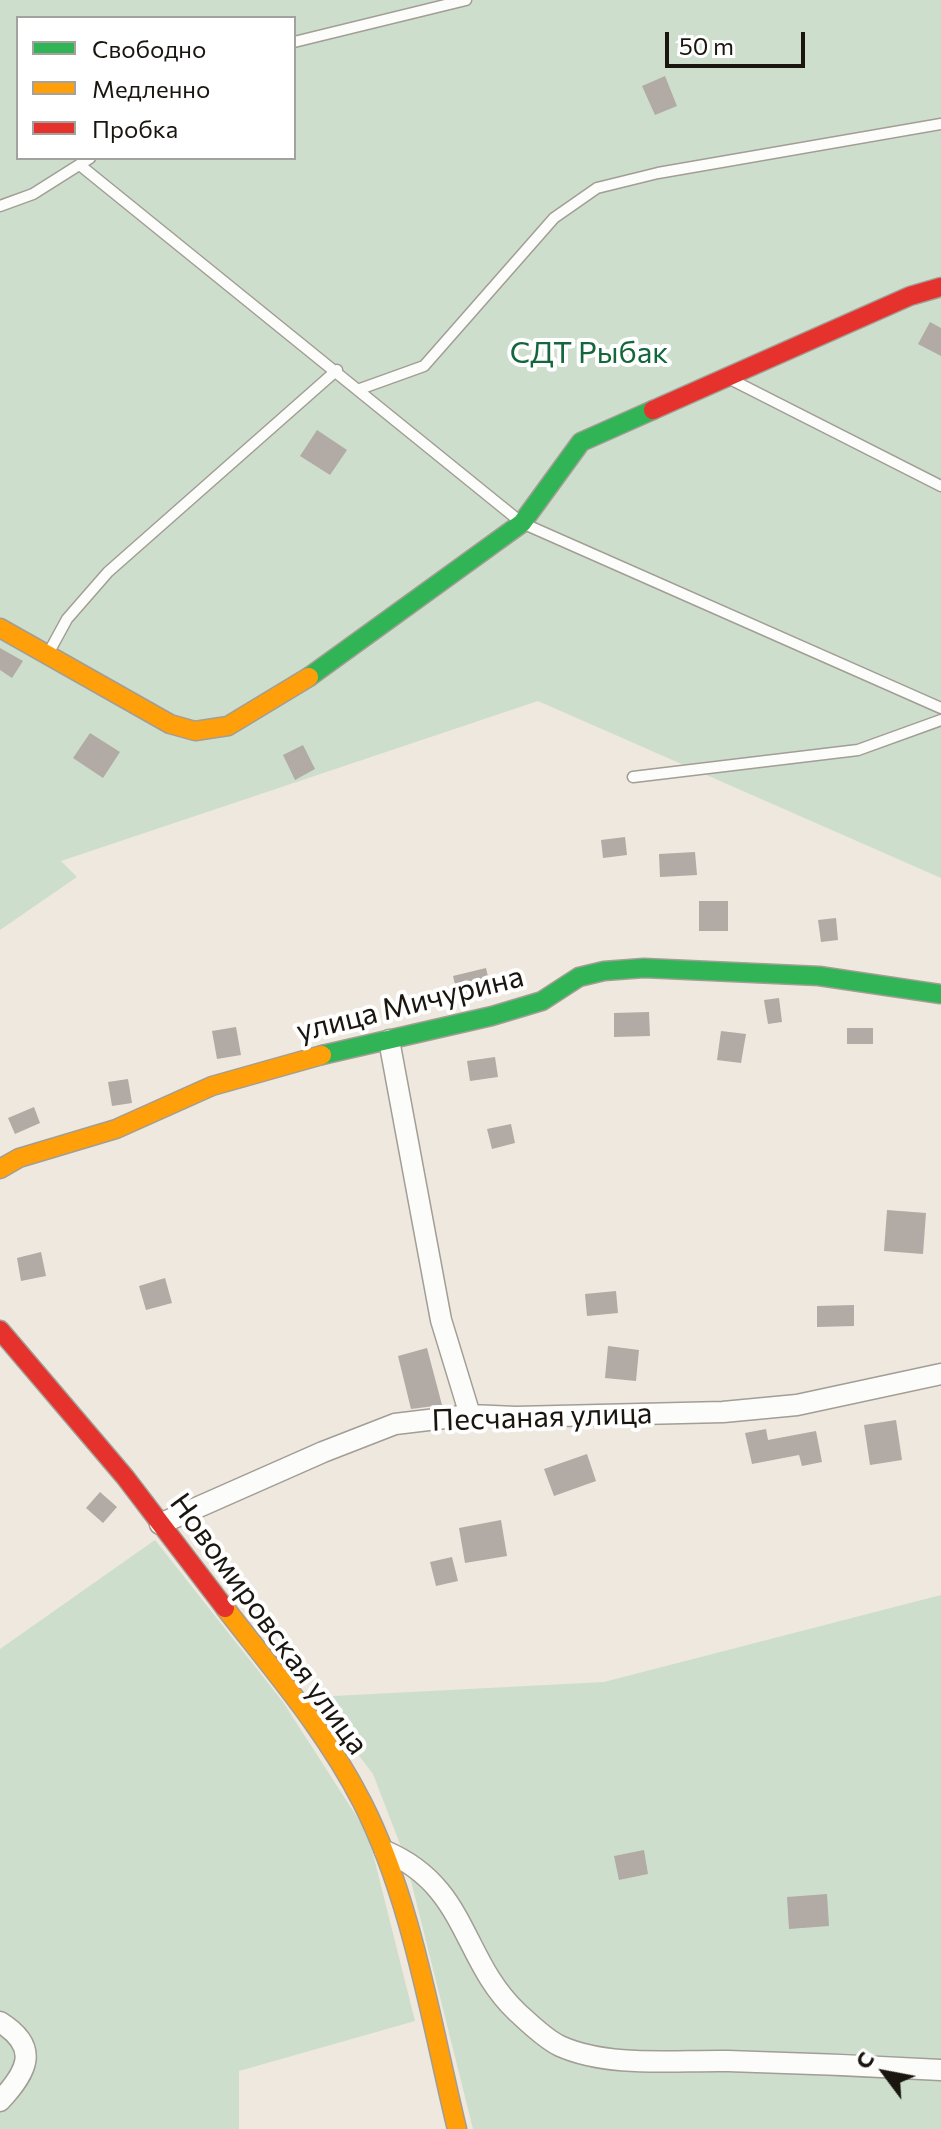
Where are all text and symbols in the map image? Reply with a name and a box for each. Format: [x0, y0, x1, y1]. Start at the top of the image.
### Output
legend [16, 16, 296, 160]
scale bar [669, 16, 809, 66]
text: 50 m [679, 31, 734, 60]
text: Свободно [92, 34, 206, 63]
text: Медленно [92, 74, 210, 103]
text: Пробка [92, 114, 178, 143]
park label: СДТ Рыбак [510, 335, 668, 371]
street label: улица Мичурина [293, 958, 527, 1050]
street label: Песчаная улица [431, 1395, 653, 1439]
street label: Новомировская улица [162, 1486, 376, 1762]
north arrow [845, 2033, 925, 2113]
text: С [849, 2046, 880, 2074]

